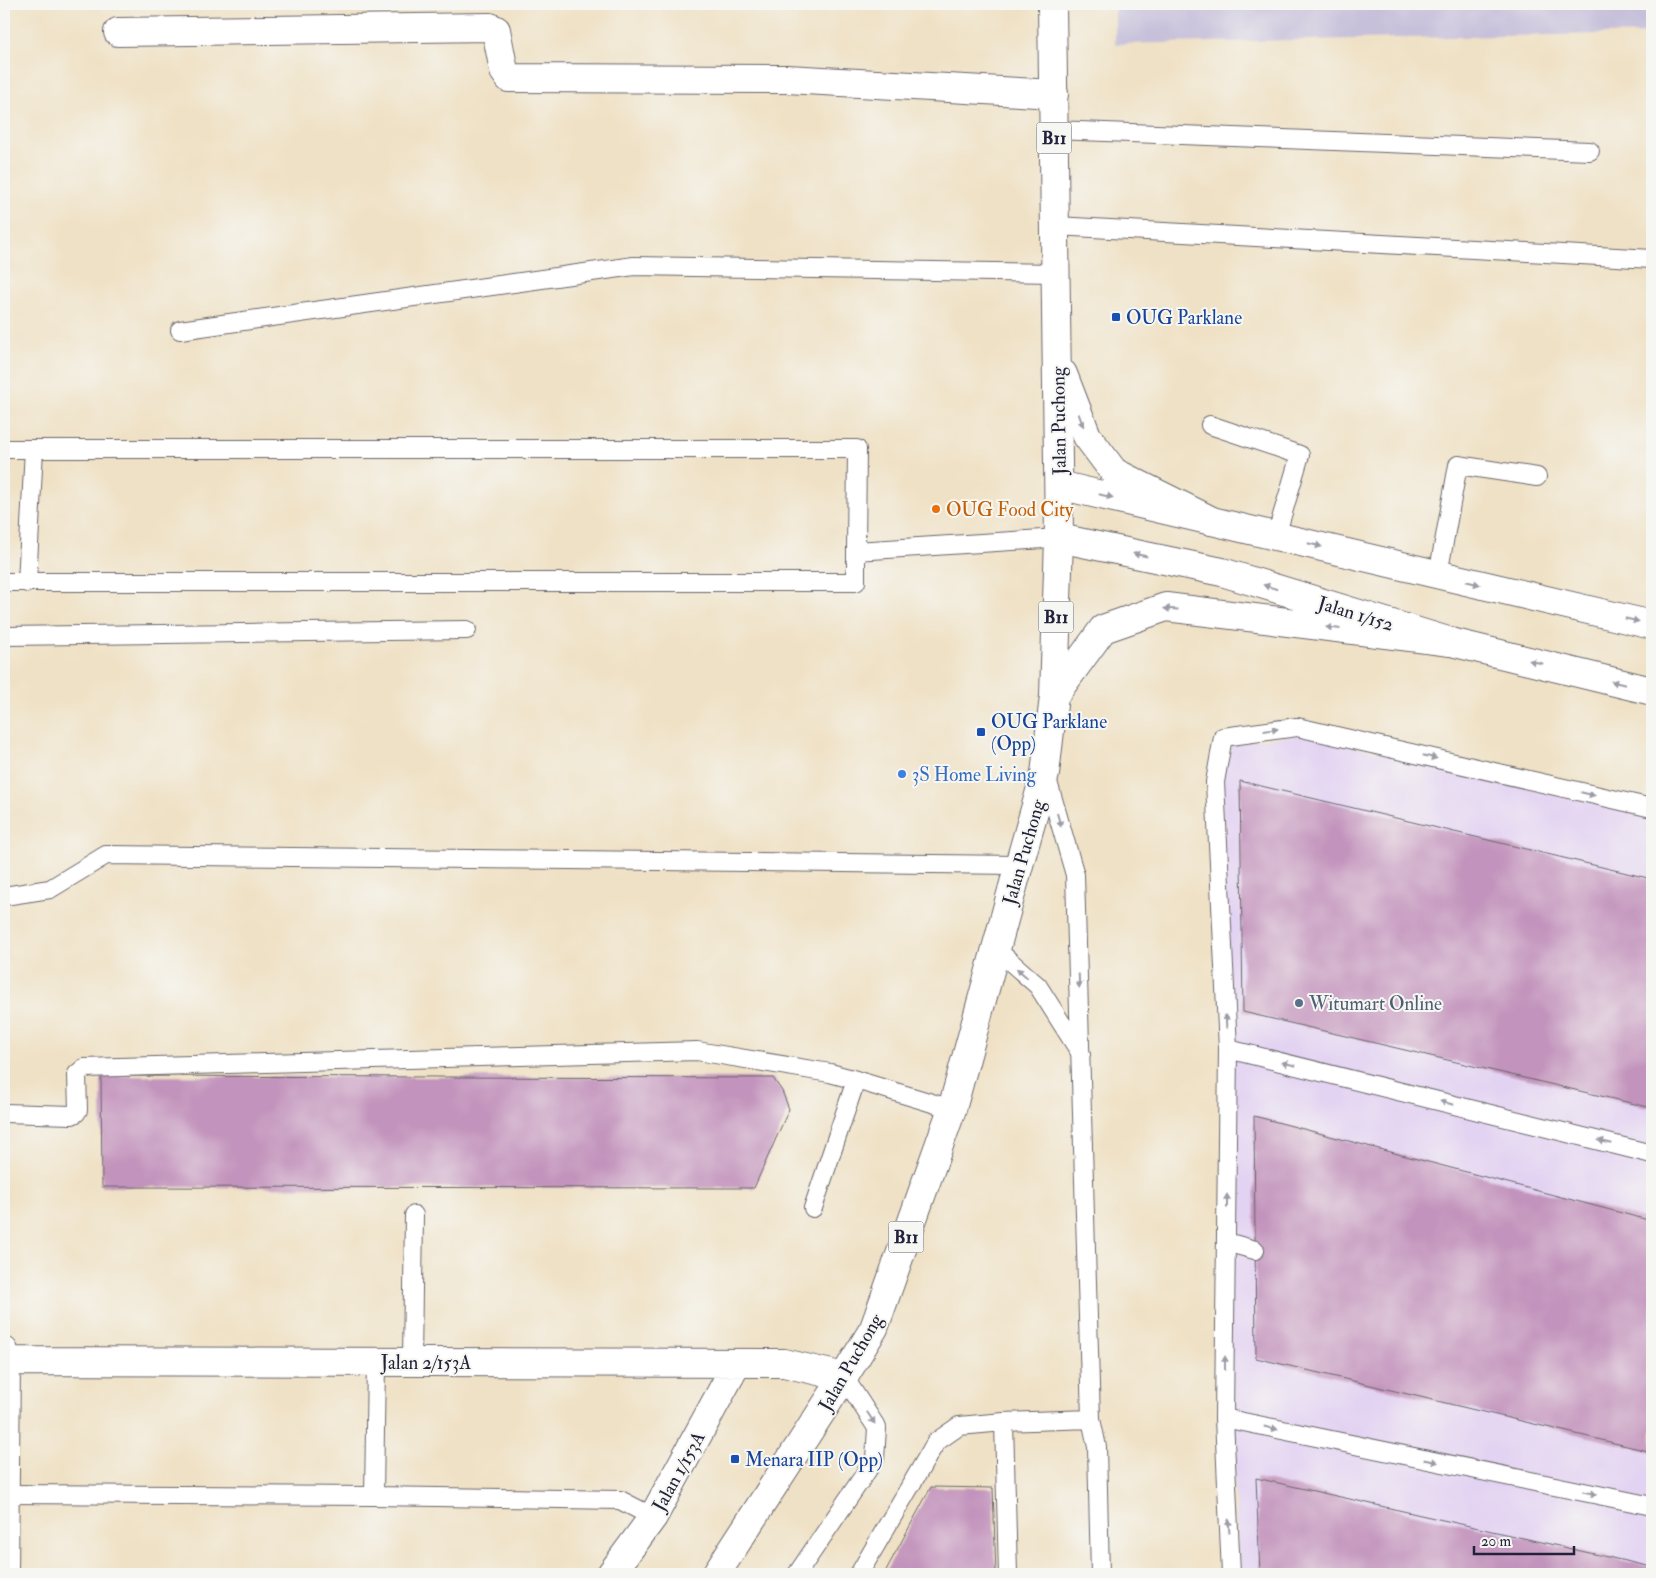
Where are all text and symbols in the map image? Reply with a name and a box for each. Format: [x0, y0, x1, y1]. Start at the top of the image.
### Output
road number: B11 [1036, 122, 1072, 154]
place label: OUG Parklane [1126, 306, 1242, 330]
marker: OUG Parklane [1110, 311, 1122, 323]
street label: Jalan Puchong [1046, 366, 1072, 476]
one-way arrow [1078, 413, 1086, 427]
one-way arrow [1098, 492, 1114, 500]
place label: OUG Food City [946, 498, 1074, 522]
marker: OUG Food City [930, 503, 942, 515]
one-way arrow [1308, 541, 1323, 549]
one-way arrow [1133, 551, 1148, 559]
one-way arrow [1466, 579, 1481, 587]
one-way arrow [1262, 582, 1277, 590]
street label: Jalan 1/152 [1314, 591, 1396, 637]
road number: B11 [1038, 602, 1074, 632]
one-way arrow [1163, 604, 1179, 612]
one-way arrow [1624, 616, 1639, 624]
one-way arrow [1324, 624, 1340, 632]
one-way arrow [1529, 658, 1544, 666]
one-way arrow [1610, 678, 1625, 686]
place label: OUG Parklane (Opp) [991, 710, 1107, 757]
marker: OUG Parklane (Opp) [975, 726, 987, 738]
one-way arrow [1264, 726, 1280, 734]
one-way arrow [1423, 753, 1438, 761]
place label: 3S Home Living [912, 763, 1037, 787]
marker: 3S Home Living [896, 768, 908, 780]
one-way arrow [1581, 790, 1596, 798]
street label: Jalan Puchong [997, 796, 1051, 909]
one-way arrow [1056, 813, 1064, 828]
one-way arrow [1016, 967, 1029, 978]
one-way arrow [1075, 973, 1083, 989]
place label: Witumart Online [1308, 992, 1442, 1016]
marker: Witumart Online [1293, 997, 1305, 1009]
one-way arrow [1222, 1013, 1230, 1029]
one-way arrow [1282, 1060, 1297, 1068]
one-way arrow [1440, 1099, 1455, 1107]
one-way arrow [1597, 1138, 1612, 1146]
one-way arrow [1223, 1192, 1231, 1208]
road number: B11 [888, 1222, 924, 1252]
street label: Jalan Puchong [813, 1309, 889, 1416]
street label: Jalan 2/153A [380, 1351, 471, 1375]
one-way arrow [1221, 1355, 1229, 1371]
one-way arrow [866, 1411, 875, 1425]
one-way arrow [1264, 1424, 1279, 1432]
street label: Jalan 1/153A [647, 1427, 711, 1517]
place label: Menara IIP (Opp) [745, 1448, 883, 1473]
marker: Menara IIP (Opp) [729, 1453, 741, 1465]
one-way arrow [1423, 1457, 1439, 1465]
one-way arrow [1582, 1490, 1598, 1498]
one-way arrow [1225, 1517, 1233, 1533]
scale bar [1474, 1523, 1574, 1555]
text: 20 m [1481, 1532, 1511, 1551]

